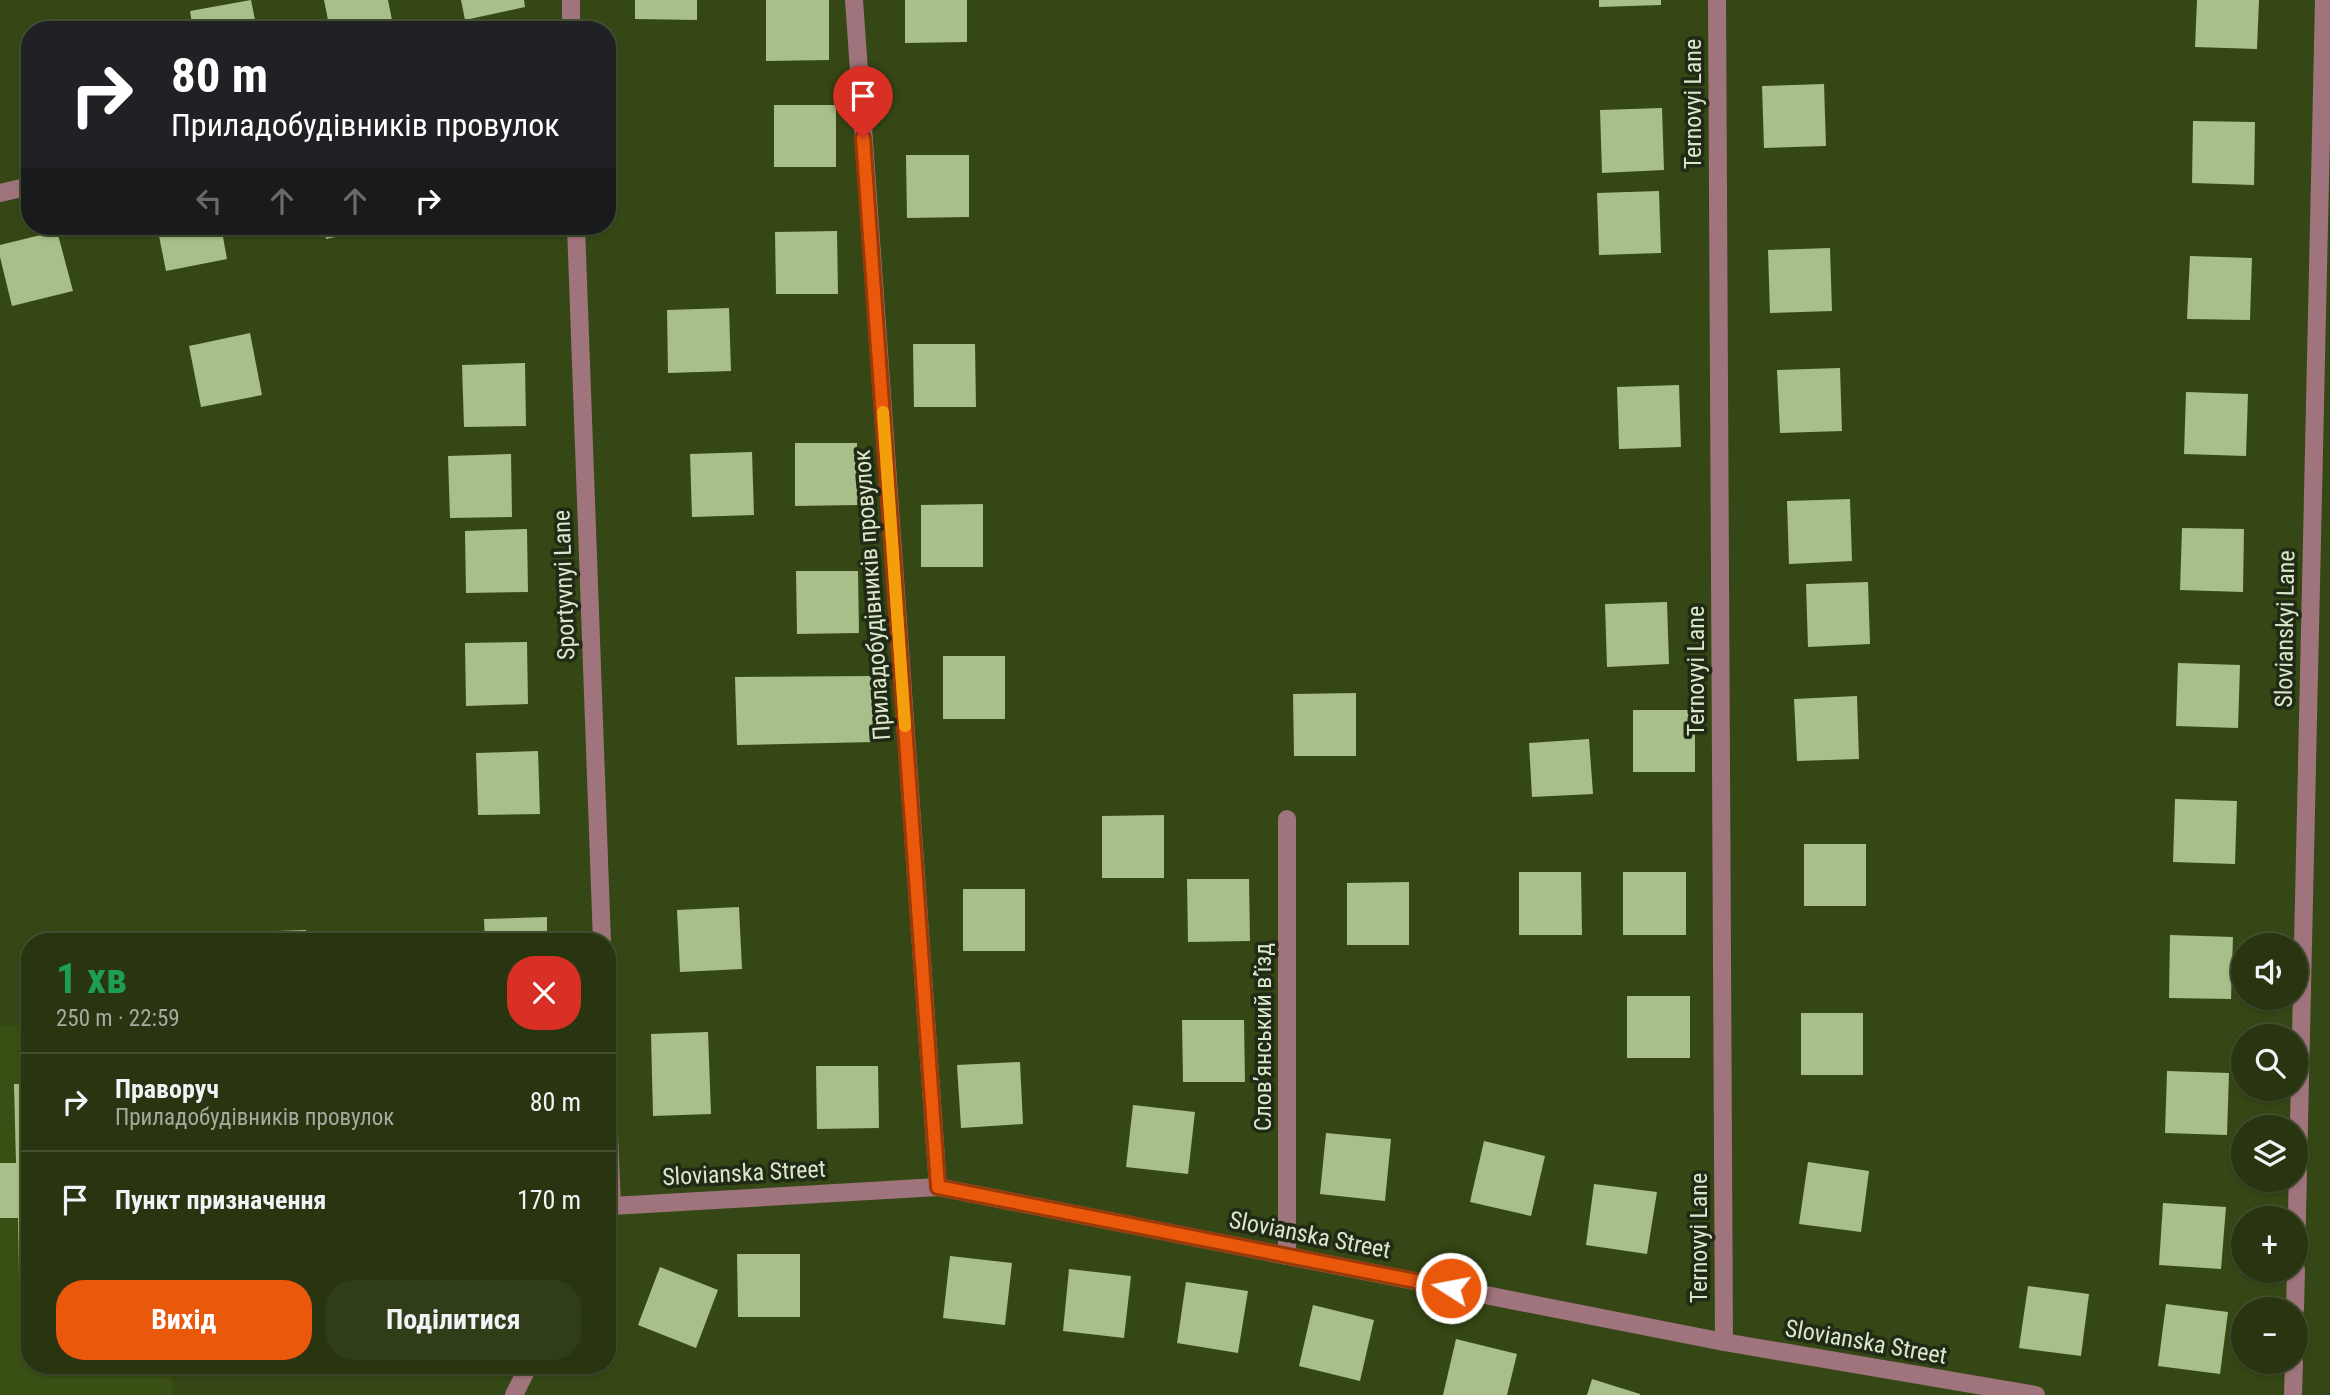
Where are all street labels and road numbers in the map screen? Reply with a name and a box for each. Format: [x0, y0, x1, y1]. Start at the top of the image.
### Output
street label: Ternovyi Lane [1679, 39, 1707, 169]
street label: Приладобудівників провулок [848, 448, 896, 741]
street label: Sportyvnyi Lane [547, 510, 581, 660]
street label: Slovianskyi Lane [2270, 550, 2300, 708]
street label: Ternovyi Lane [1682, 606, 1710, 736]
street label: Слов’янський в’їзд [1249, 943, 1277, 1131]
street label: Slovianska Street [662, 1155, 826, 1191]
street label: Ternovyi Lane [1685, 1173, 1713, 1303]
street label: Slovianska Street [1227, 1206, 1393, 1264]
street label: Slovianska Street [1783, 1314, 1949, 1370]

